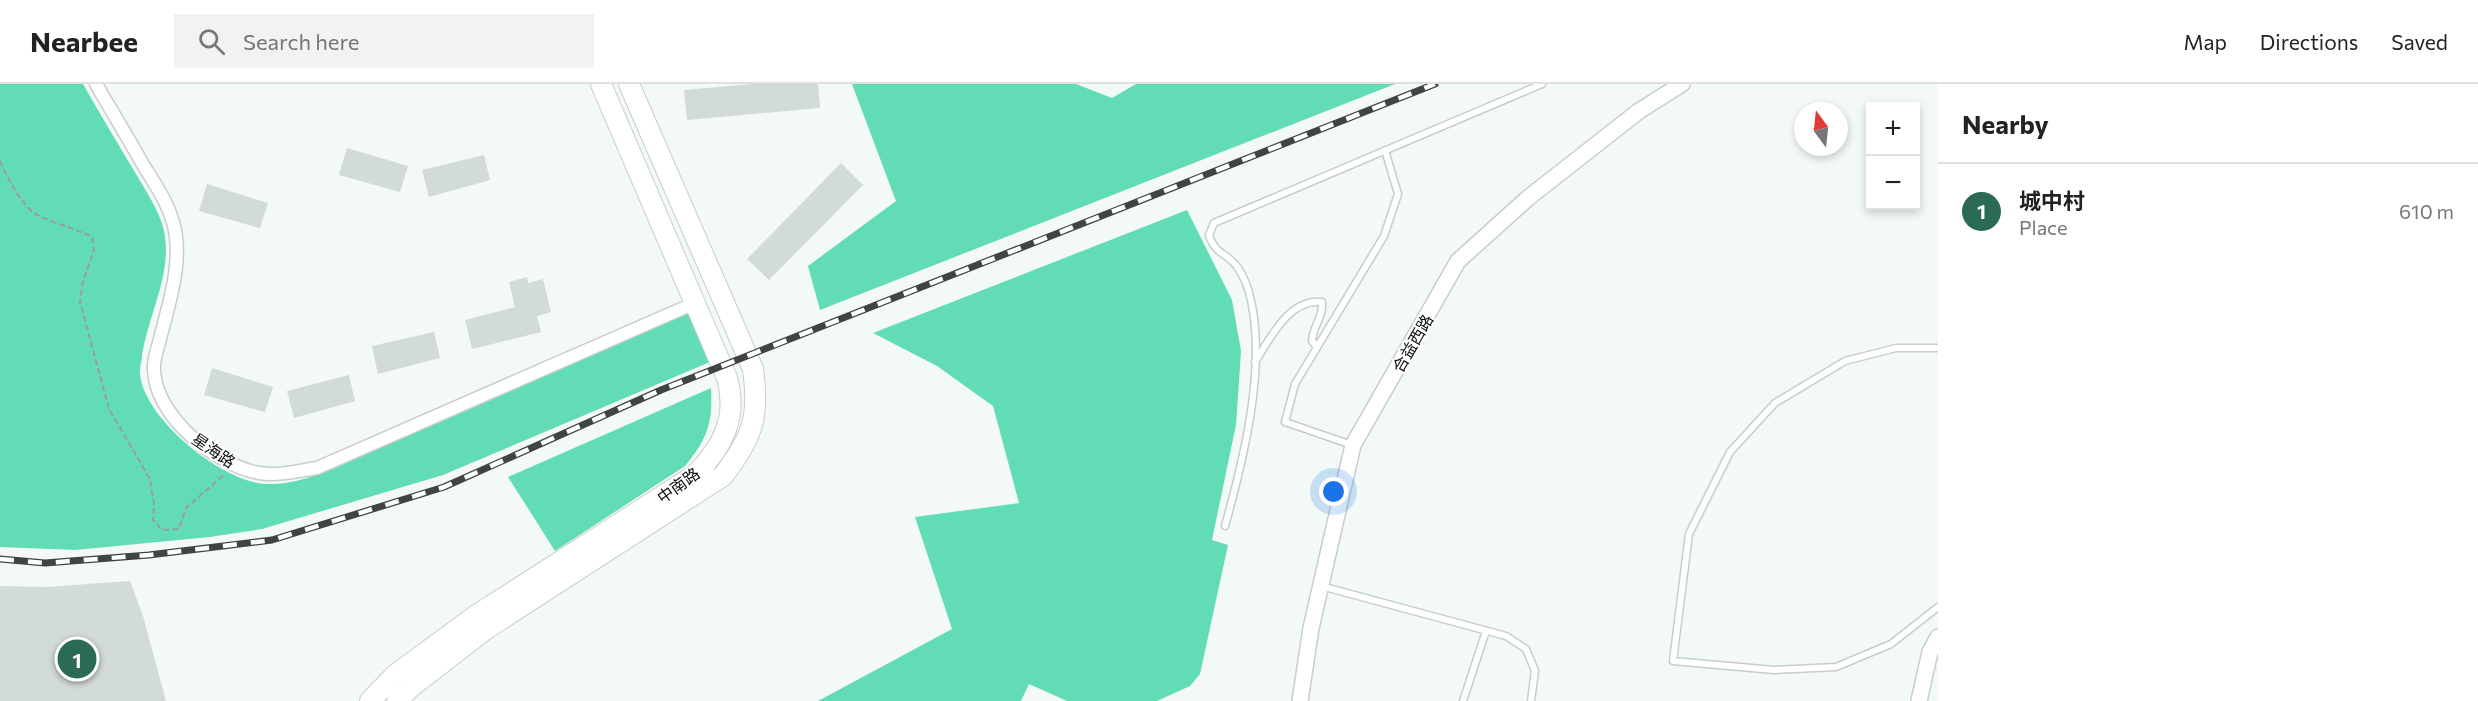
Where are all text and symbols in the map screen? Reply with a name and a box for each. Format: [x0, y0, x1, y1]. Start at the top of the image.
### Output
search box [174, 14, 594, 68]
text: Nearbee [30, 24, 138, 58]
icon: search [195, 25, 228, 58]
text: Search here [243, 28, 359, 55]
text: Map [2184, 29, 2227, 54]
text: Directions [2260, 29, 2358, 54]
text: Saved [2391, 29, 2448, 54]
north arrow [1794, 102, 1848, 156]
map controls [1866, 102, 1920, 210]
button: + [1866, 102, 1920, 156]
text: Nearby [1962, 108, 2049, 139]
button: − [1866, 156, 1920, 210]
text: 城中村 [2019, 187, 2085, 214]
text: 1 [1977, 199, 1986, 223]
text: 610 m [2399, 199, 2454, 223]
text: Place [2019, 215, 2068, 239]
street label: 合益西路 [1388, 311, 1436, 375]
street label: 星海路 [189, 429, 239, 471]
street label: 中南路 [653, 463, 703, 507]
your location [1319, 477, 1348, 506]
pin: 1 [58, 636, 97, 682]

